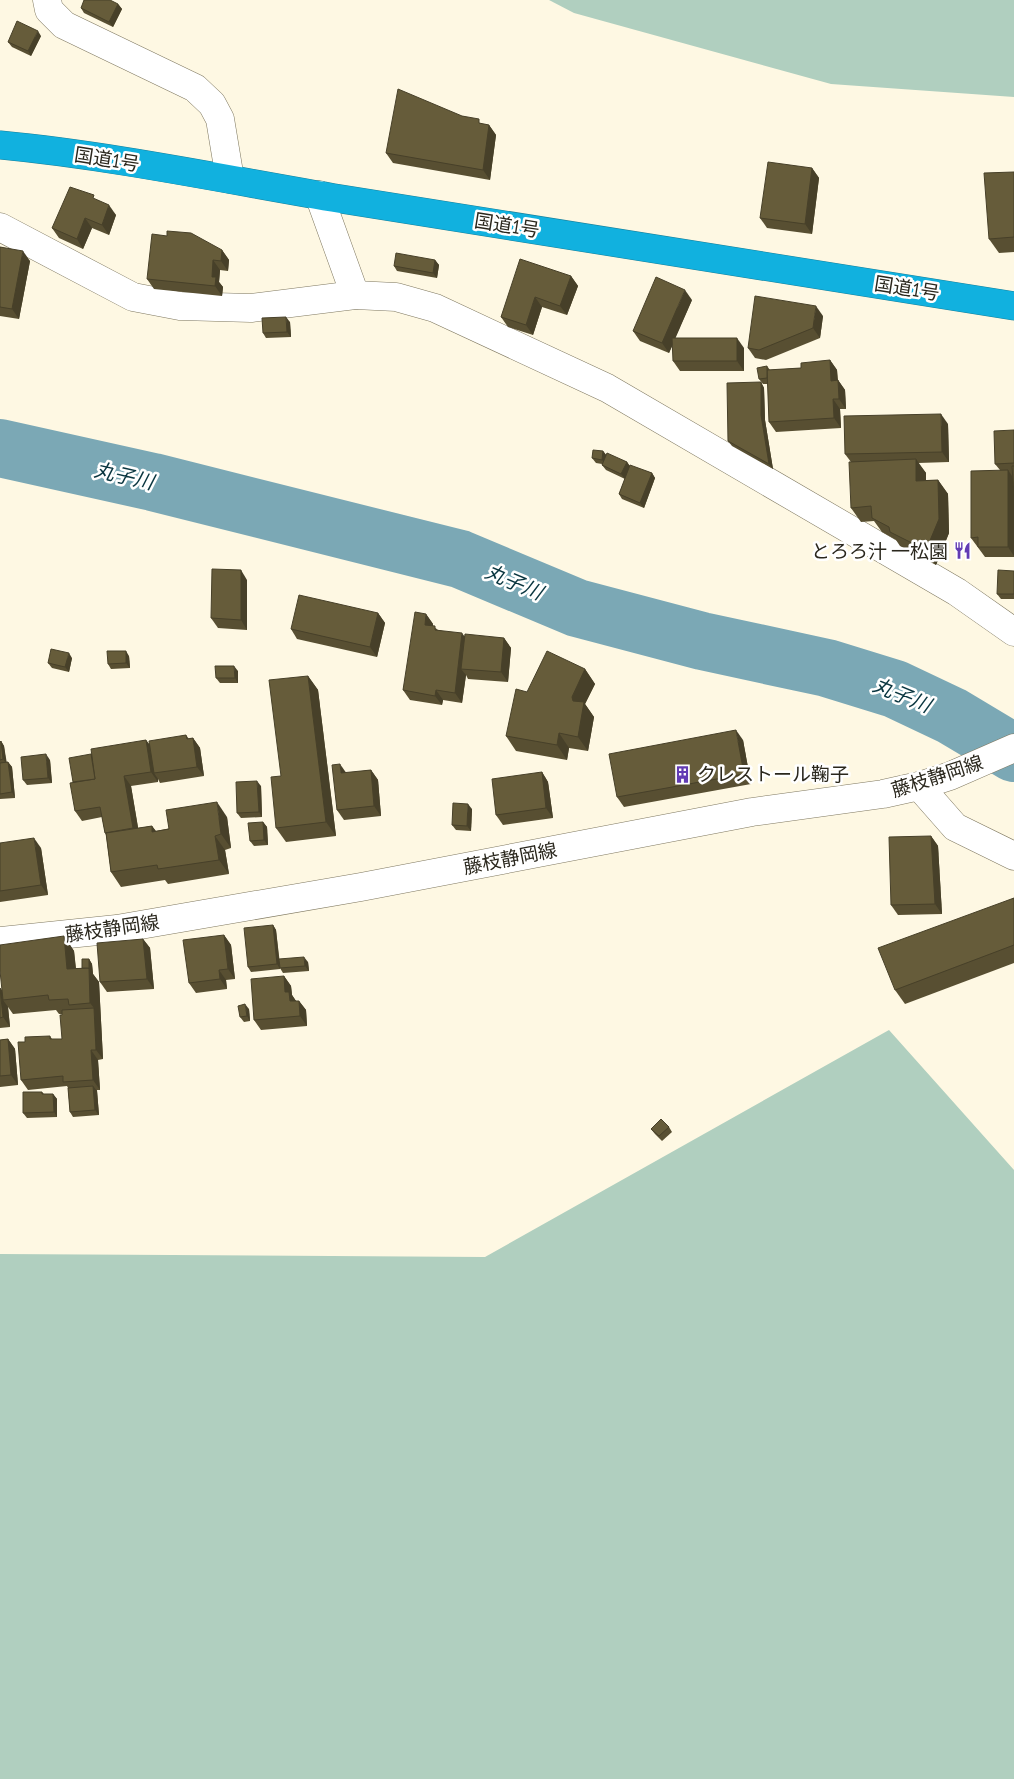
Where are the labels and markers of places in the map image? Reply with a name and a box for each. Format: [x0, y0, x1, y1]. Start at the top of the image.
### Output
place label: とろろ汁 一松園 [811, 539, 948, 563]
restaurant icon: とろろ汁 一松園 [952, 541, 972, 561]
place label: クレストール鞠子 [697, 762, 849, 786]
building icon: クレストール鞠子 [673, 764, 693, 784]

